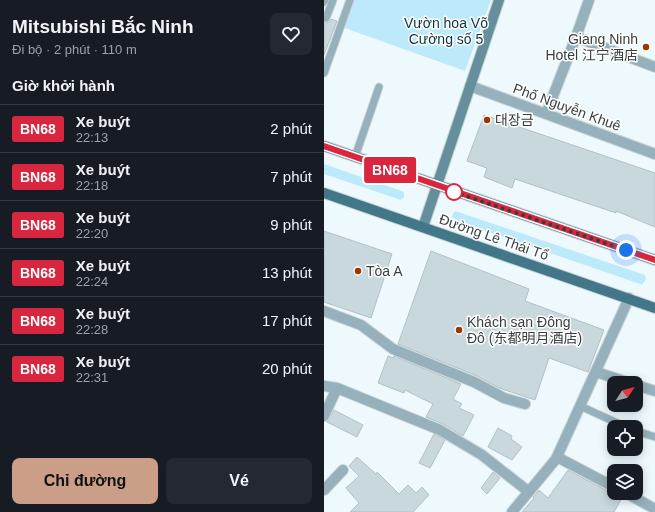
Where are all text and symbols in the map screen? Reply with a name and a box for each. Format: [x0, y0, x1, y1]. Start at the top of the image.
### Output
button: heart [270, 13, 312, 55]
park label: Vườn hoa Võ Cường số 5 [404, 15, 488, 47]
text: Mitsubishi Bắc Ninh [12, 16, 194, 37]
place label: Giang Ninh Hotel 江宁酒店 [545, 31, 638, 63]
text: Đi bộ · 2 phút · 110 m [12, 42, 137, 57]
marker: Giang Ninh Hotel 江宁酒店 [641, 42, 651, 52]
text: Giờ khởi hành [12, 77, 115, 94]
street label: Phố Nguyễn Khuê [511, 80, 623, 134]
place label: 대장금 [495, 112, 534, 128]
text: Xe buýt [76, 113, 130, 130]
marker: 대장금 [482, 115, 492, 125]
text: 2 phút [270, 120, 312, 137]
text: BN68 [20, 121, 56, 137]
text: 22:13 [76, 130, 108, 145]
line badge: BN68 [362, 157, 418, 183]
text: Xe buýt [76, 161, 130, 178]
text: BN68 [372, 162, 408, 178]
text: 7 phút [270, 168, 312, 185]
text: BN68 [20, 169, 56, 185]
text: 22:18 [76, 178, 108, 193]
unlabelled marker [445, 183, 463, 201]
text: Xe buýt [76, 209, 130, 226]
street label: Đường Lê Thái Tổ [437, 211, 551, 263]
text: 9 phút [270, 216, 312, 233]
text: BN68 [20, 217, 56, 233]
text: 22:20 [76, 226, 108, 241]
your location [616, 240, 636, 260]
text: Xe buýt [76, 257, 130, 274]
place label: Tòa A [366, 263, 403, 279]
text: 13 phút [262, 264, 312, 281]
text: BN68 [20, 265, 56, 281]
marker: Tòa A [353, 266, 363, 276]
text: 22:24 [76, 274, 108, 289]
text: Xe buýt [76, 305, 130, 322]
text: 17 phút [262, 312, 312, 329]
text: BN68 [20, 313, 56, 329]
place label: Khách sạn Đông Đô (东都明月酒店) [467, 314, 582, 346]
text: 22:28 [76, 322, 108, 337]
marker: Khách sạn Đông Đô (东都明月酒店) [454, 325, 464, 335]
text: Xe buýt [76, 353, 130, 370]
text: 20 phút [262, 360, 312, 377]
text: BN68 [20, 361, 56, 377]
text: 22:31 [76, 370, 108, 385]
north arrow [607, 376, 643, 412]
map controls [607, 376, 643, 500]
button: locate [607, 420, 643, 456]
button: Chỉ đường [12, 458, 158, 504]
button: Vé [166, 458, 312, 504]
button: layers [607, 464, 643, 500]

